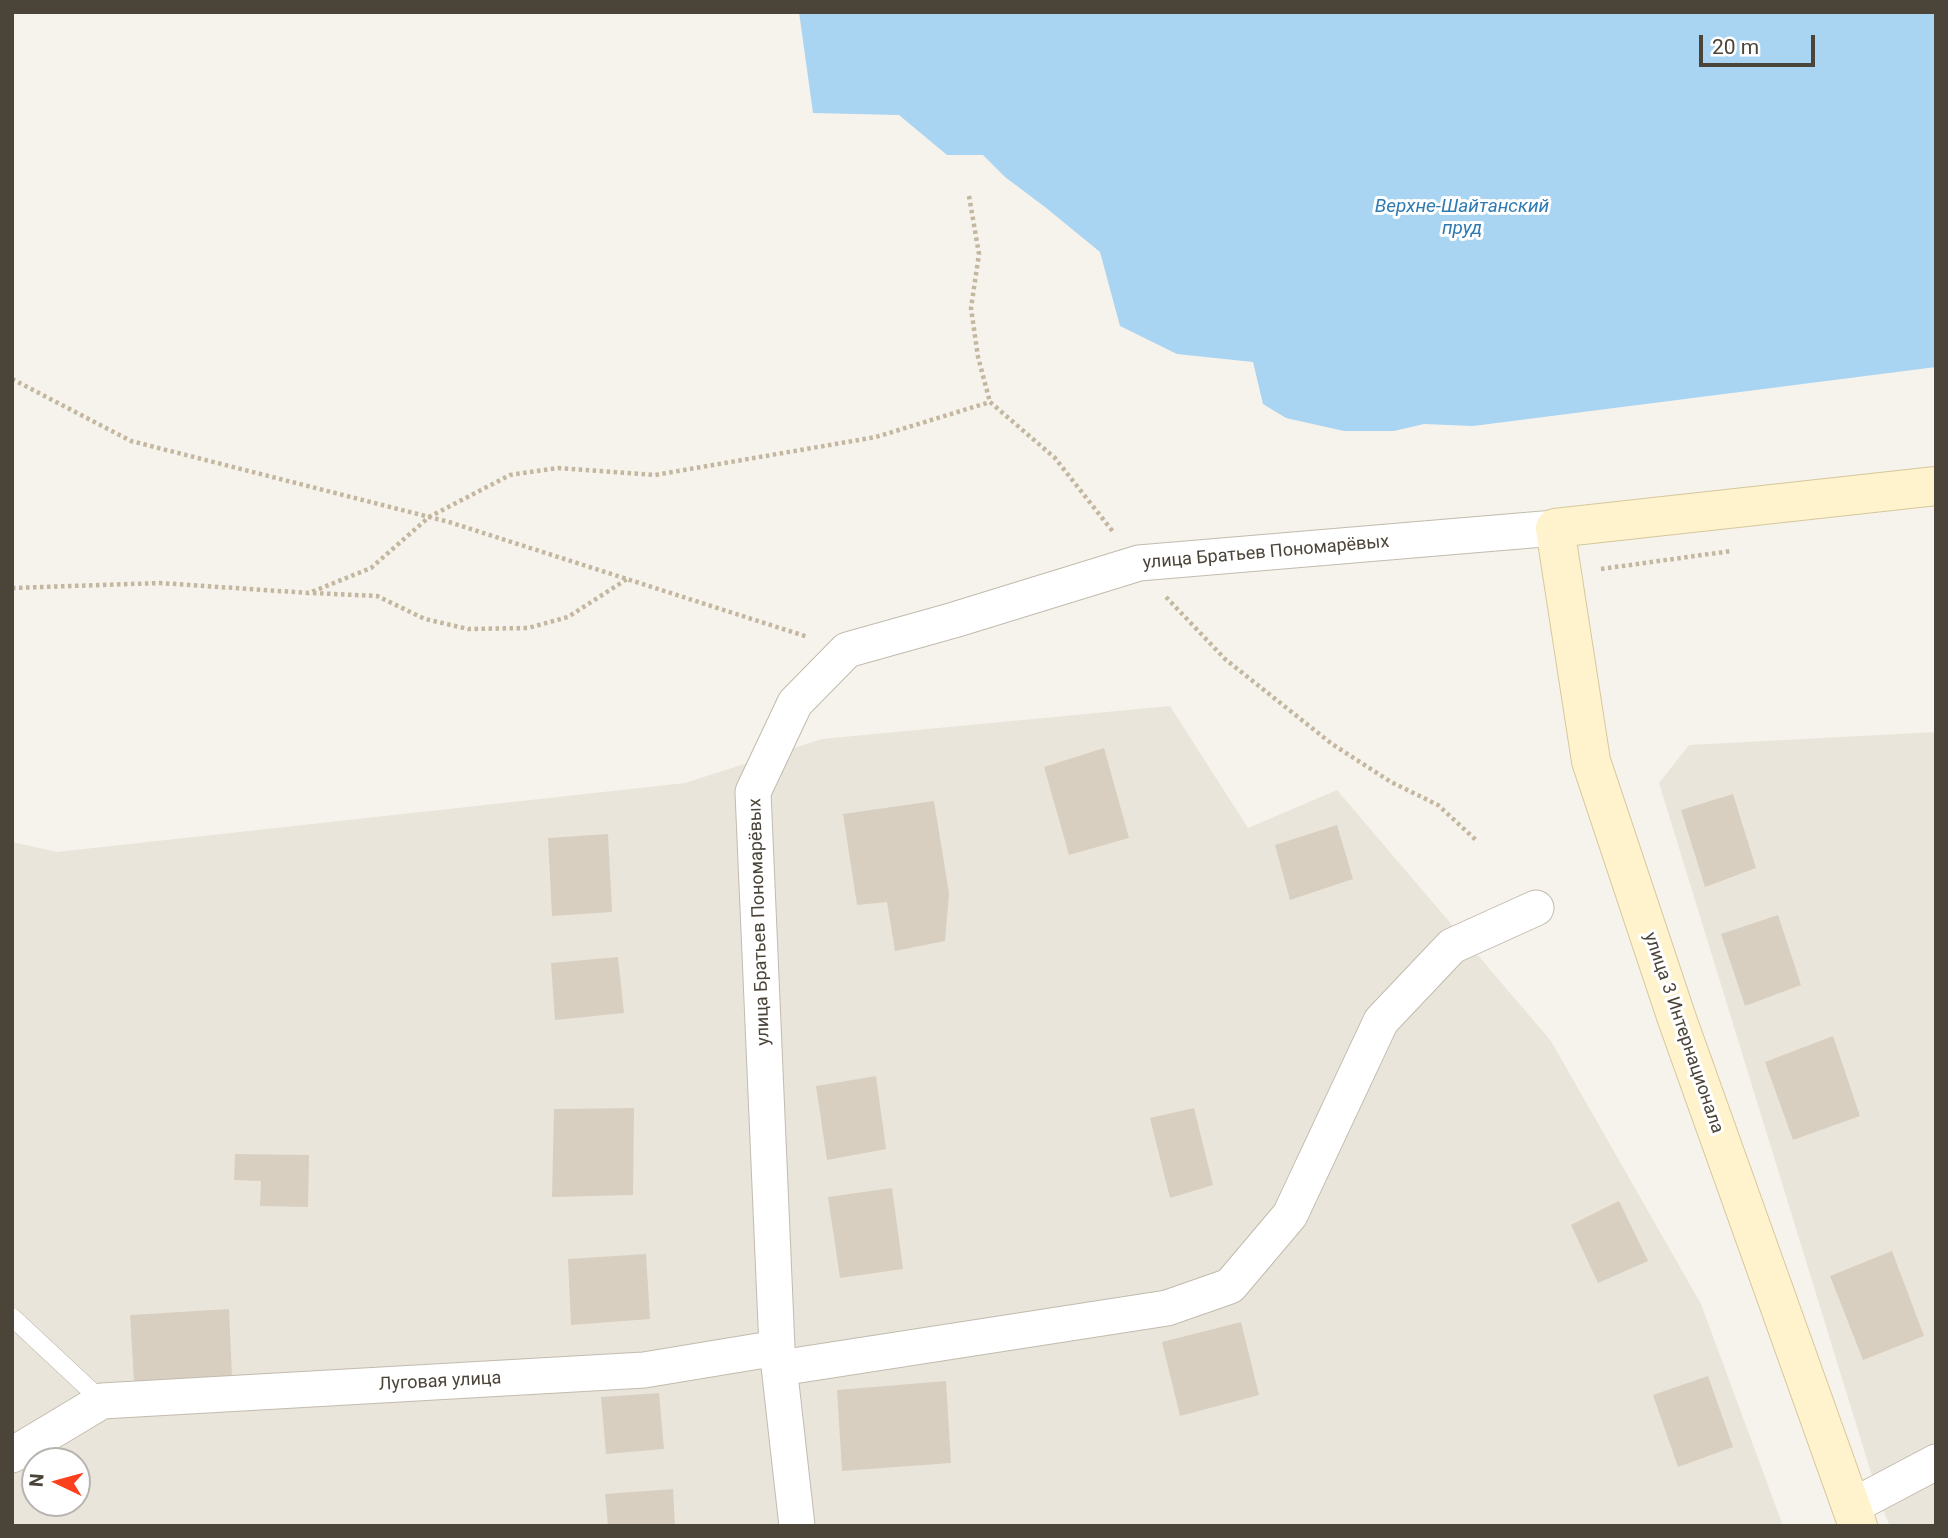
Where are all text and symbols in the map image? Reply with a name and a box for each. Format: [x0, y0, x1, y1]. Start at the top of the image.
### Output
scale bar [1703, 21, 1818, 65]
text: 20 m [1712, 35, 1759, 59]
water label: Верхне-Шайтанский пруд [1375, 196, 1549, 240]
street label: улица Братьев Пономарёвых [1142, 531, 1390, 575]
street label: улица Братьев Пономарёвых [745, 798, 775, 1046]
street label: улица 3 Интернационала [1638, 930, 1728, 1136]
street label: Луговая улица [378, 1368, 502, 1396]
north arrow [21, 1447, 91, 1517]
text: N [25, 1473, 49, 1488]

